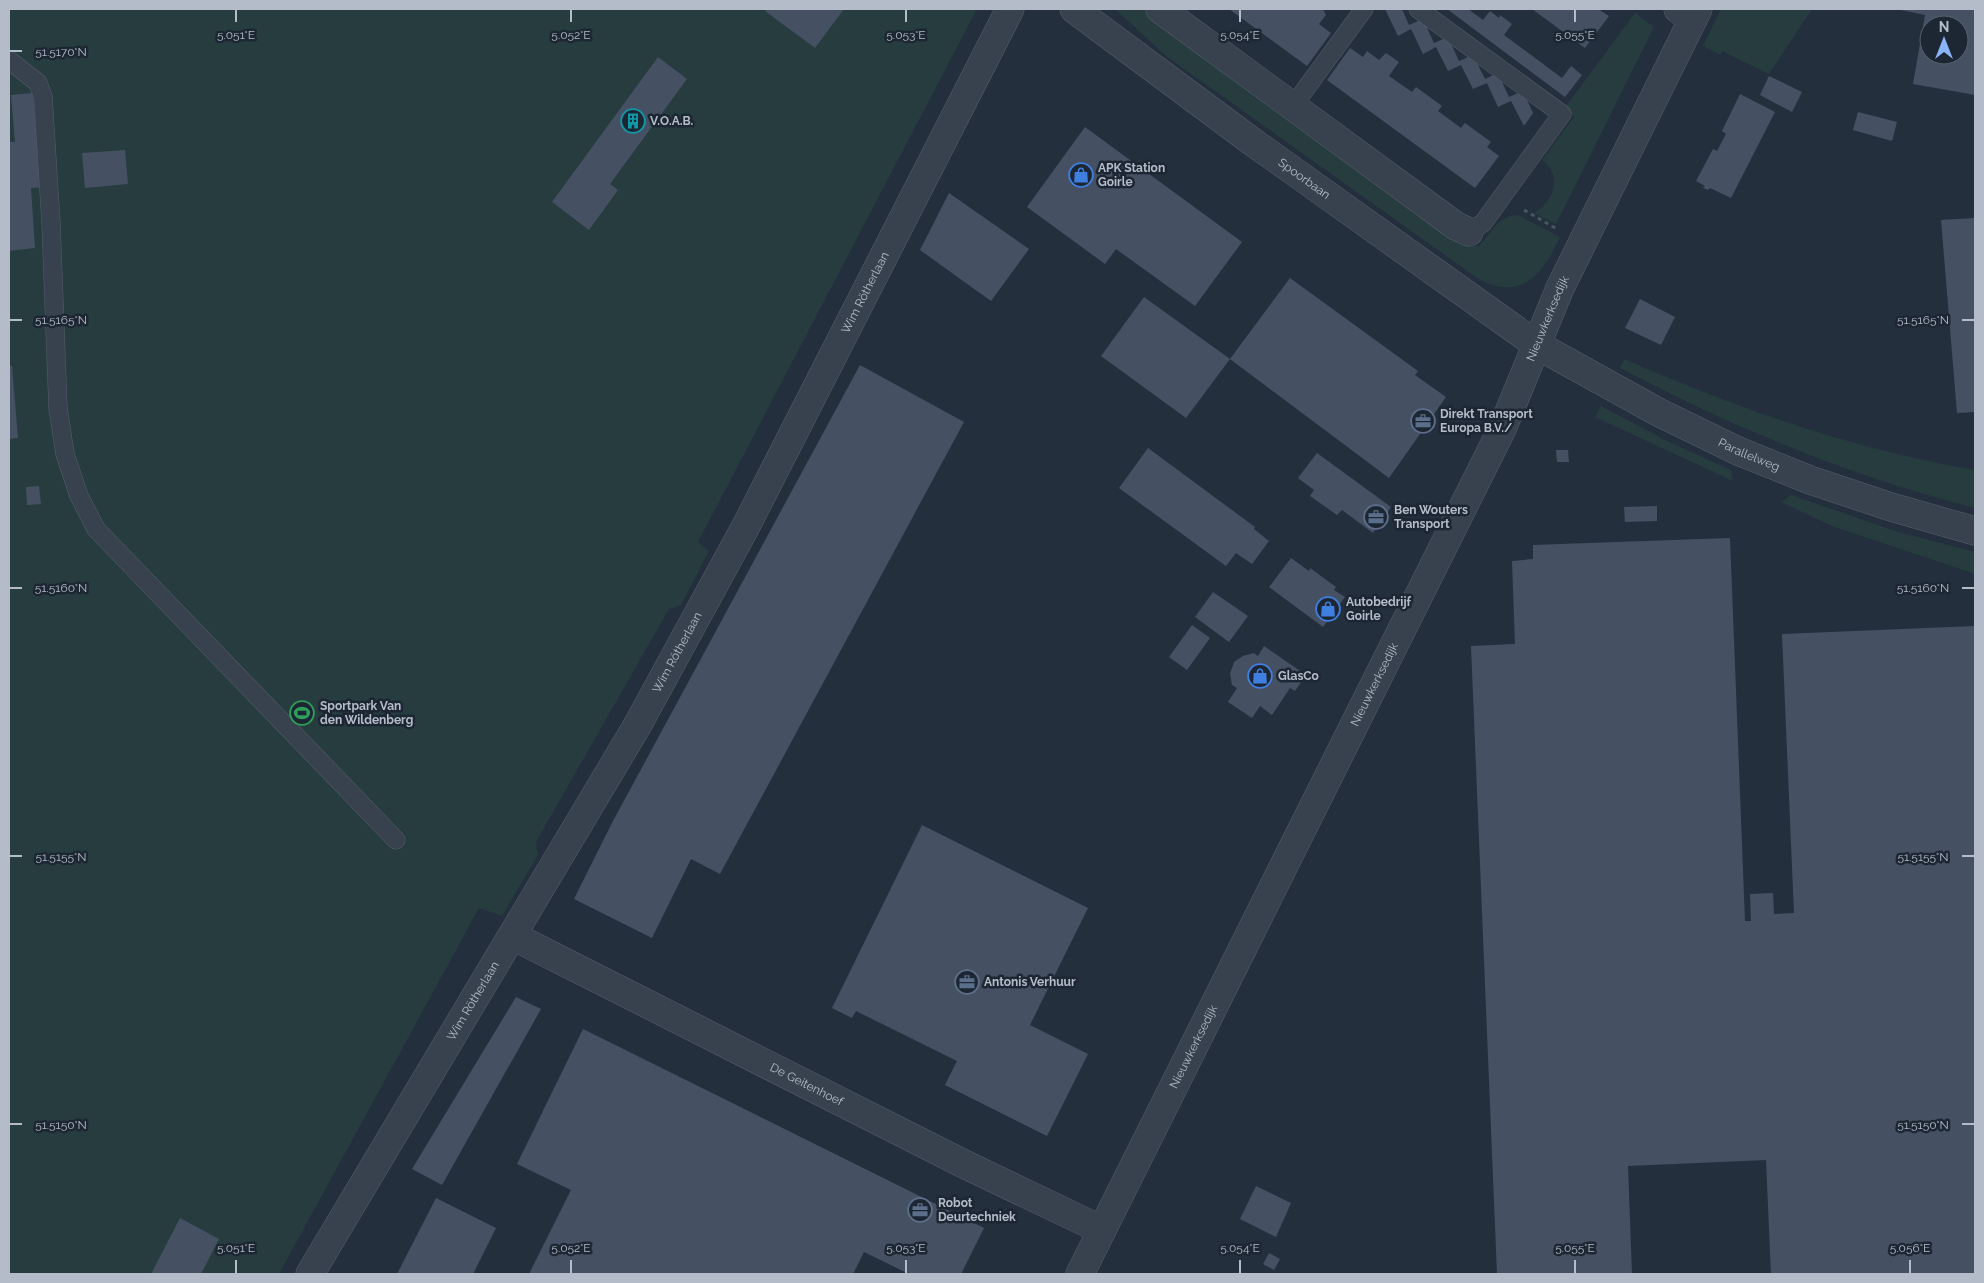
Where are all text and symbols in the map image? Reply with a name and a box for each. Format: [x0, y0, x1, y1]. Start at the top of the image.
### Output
north arrow [1919, 15, 1969, 65]
text: N [1939, 19, 1949, 35]
text: 5.051°E [217, 28, 255, 42]
text: 5.052°E [551, 28, 591, 42]
text: 5.053°E [886, 28, 926, 42]
text: 5.054°E [1220, 28, 1260, 42]
text: 5.055°E [1555, 28, 1595, 42]
text: 51.5170°N [35, 45, 87, 59]
building icon: V.O.A.B. [620, 108, 646, 134]
place label: V.O.A.B. [650, 114, 694, 128]
street label: Spoorbaan [1275, 155, 1333, 202]
place label: APK Station Goirle [1098, 161, 1165, 189]
shop icon: APK Station Goirle [1068, 162, 1094, 188]
street label: Wim Rötherlaan [839, 249, 892, 336]
street label: Nieuwkerksedijk [1524, 273, 1572, 363]
text: 51.5165°N [35, 313, 87, 327]
text: 51.5165°N [1897, 313, 1949, 327]
place label: Direkt Transport Europa B.V./ [1440, 407, 1533, 435]
office icon: Direkt Transport Europa B.V./ [1410, 408, 1436, 434]
street label: Parallelweg [1716, 435, 1782, 474]
place label: Ben Wouters Transport [1394, 503, 1468, 531]
office icon: Ben Wouters Transport [1363, 504, 1389, 530]
text: 51.5160°N [35, 581, 87, 595]
text: 51.5160°N [1897, 581, 1949, 595]
place label: Autobedrijf Goirle [1346, 595, 1412, 623]
shop icon: Autobedrijf Goirle [1315, 596, 1341, 622]
street label: Wim Rötherlaan [650, 610, 705, 695]
street label: Nieuwkerksedijk [1348, 640, 1401, 729]
shop icon: GlasCo [1247, 663, 1273, 689]
place label: GlasCo [1278, 669, 1319, 683]
place label: Sportpark Van den Wildenberg [320, 699, 413, 727]
sports icon: Sportpark Van den Wildenberg [289, 700, 315, 726]
text: 51.5155°N [35, 850, 87, 864]
text: 51.5155°N [1897, 850, 1949, 864]
street label: Wim Rötherlaan [444, 959, 502, 1043]
office icon: Antonis Verhuur [954, 969, 980, 995]
place label: Antonis Verhuur [984, 975, 1076, 989]
street label: Nieuwkerksedijk [1167, 1002, 1220, 1091]
street label: De Geitenhoef [768, 1060, 846, 1109]
text: 51.5150°N [35, 1118, 87, 1132]
text: 51.5150°N [1897, 1118, 1949, 1132]
place label: Robot Deurtechniek [938, 1196, 1016, 1224]
office icon: Robot Deurtechniek [907, 1197, 933, 1223]
text: 5.051°E [217, 1241, 255, 1255]
text: 5.052°E [551, 1241, 591, 1255]
text: 5.053°E [886, 1241, 926, 1255]
text: 5.054°E [1220, 1241, 1260, 1255]
text: 5.055°E [1555, 1241, 1595, 1255]
text: 5.056°E [1890, 1241, 1930, 1255]

